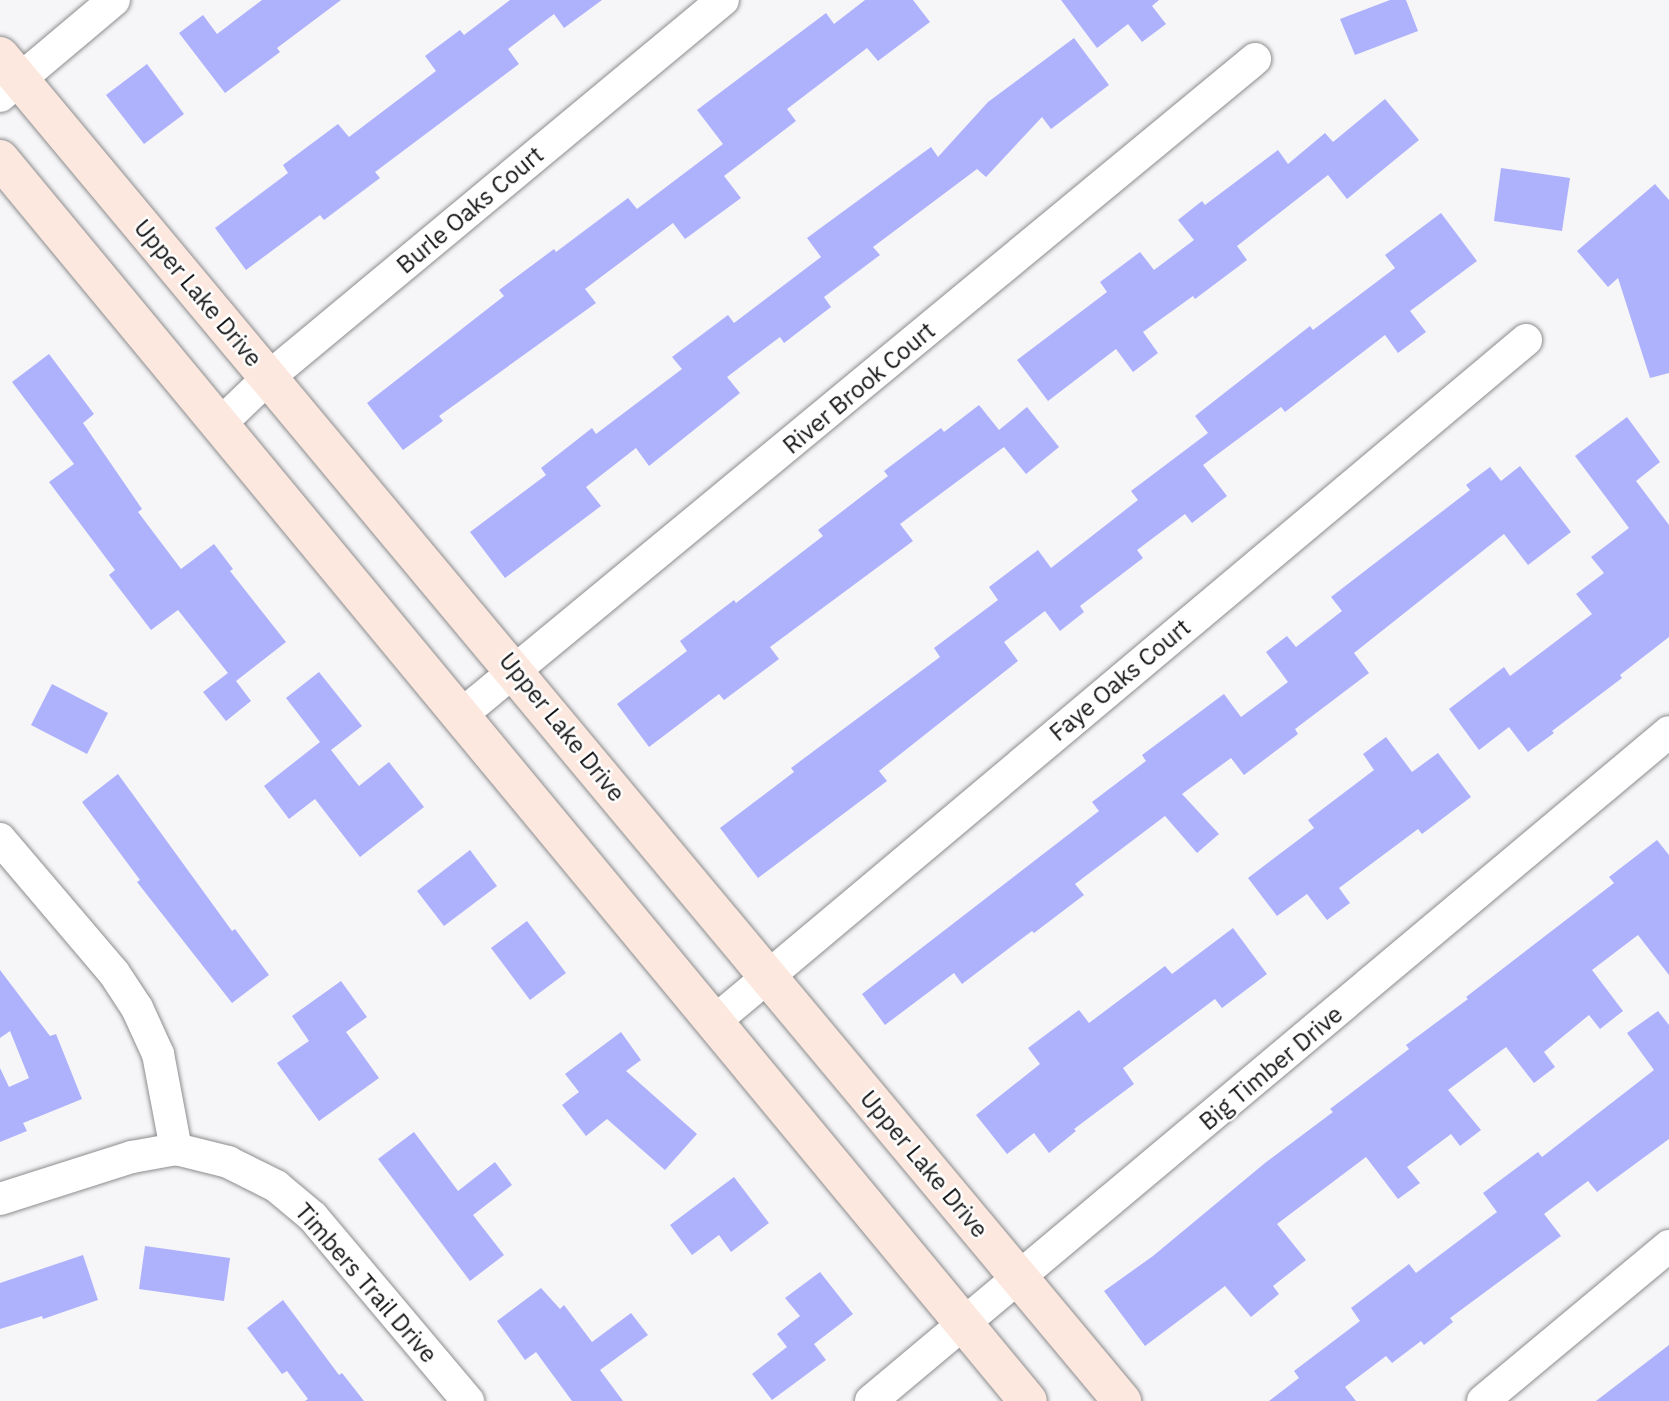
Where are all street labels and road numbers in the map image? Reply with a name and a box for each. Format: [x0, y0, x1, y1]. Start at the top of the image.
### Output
street label: Burle Oaks Court [391, 140, 549, 280]
street label: Upper Lake Drive [128, 214, 268, 372]
street label: River Brook Court [777, 316, 941, 460]
street label: Faye Oaks Court [1044, 613, 1196, 747]
street label: Upper Lake Drive [493, 647, 631, 807]
street label: Big Timber Drive [1194, 1000, 1348, 1136]
street label: Upper Lake Drive [854, 1085, 994, 1243]
street label: Timbers Trail Drive [289, 1197, 443, 1369]

